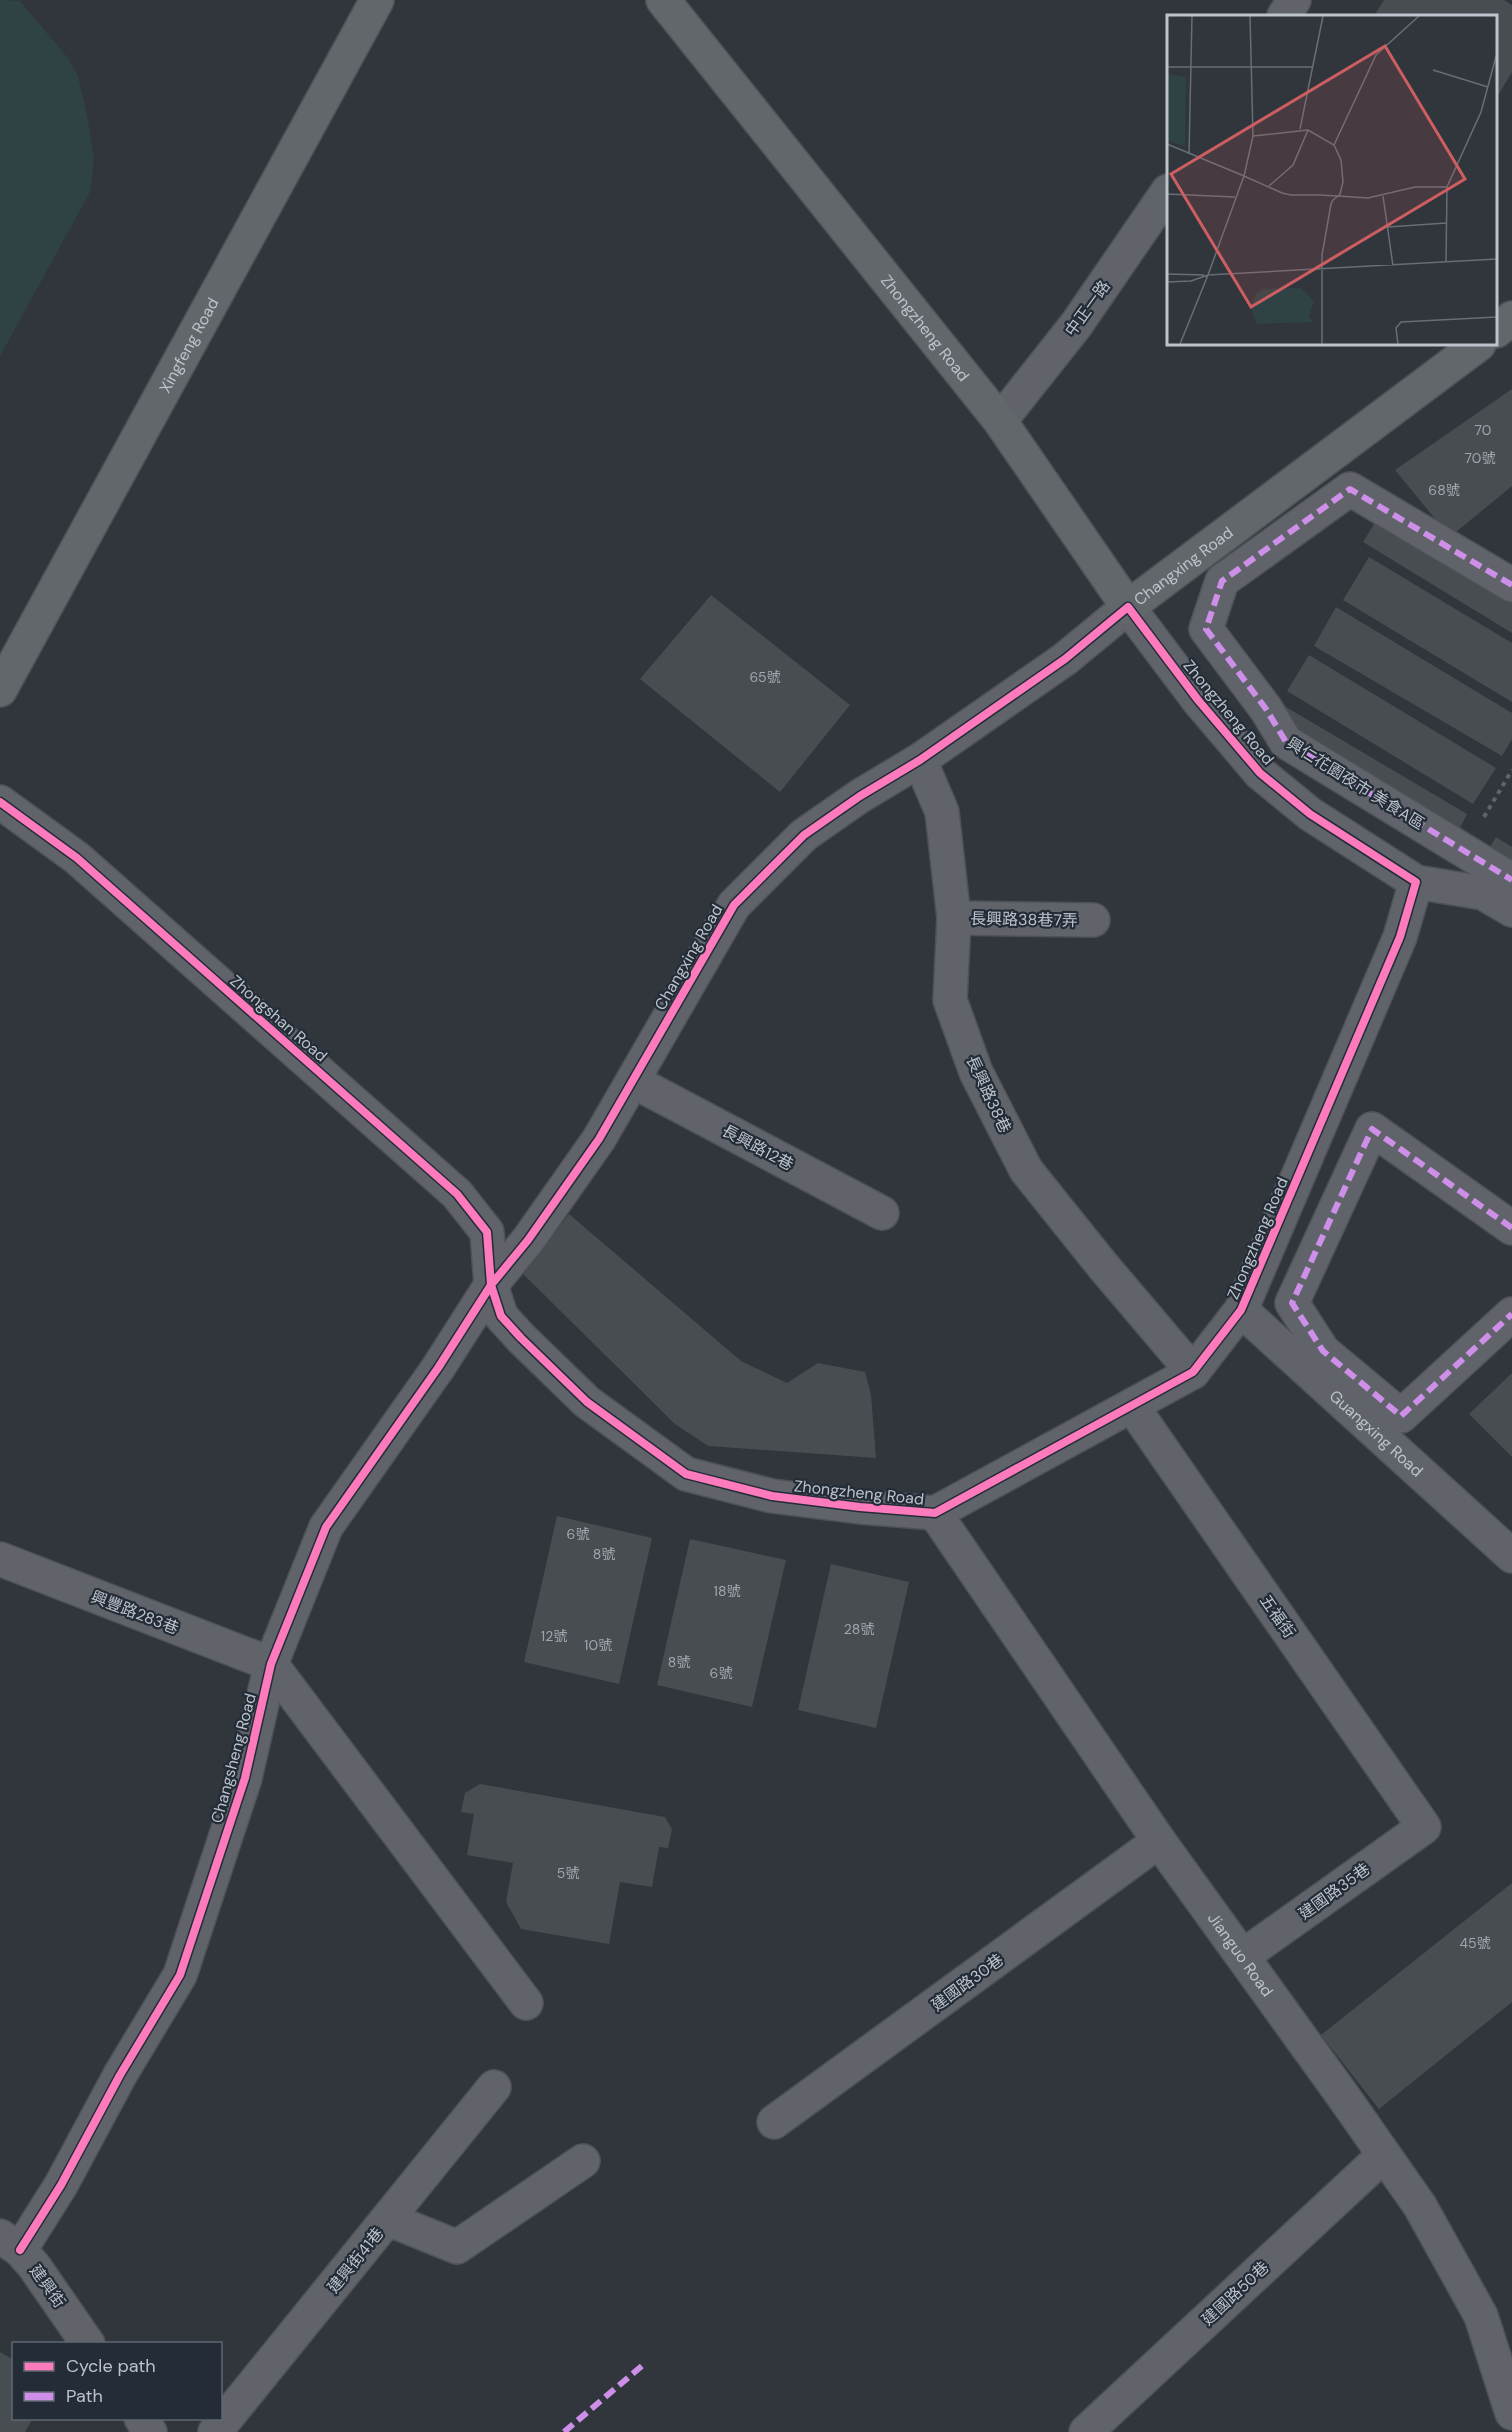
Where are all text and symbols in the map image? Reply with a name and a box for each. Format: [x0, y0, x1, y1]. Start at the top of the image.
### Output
inset map [1167, 15, 1497, 345]
street label: Zhongzheng Road [876, 271, 974, 386]
street label: 中正一路 [1060, 276, 1115, 340]
street label: Xingfeng Road [154, 294, 223, 397]
house number: 70 [1475, 421, 1491, 439]
house number: 70號 [1465, 449, 1495, 467]
house number: 68號 [1428, 481, 1460, 499]
street label: Changxing Road [1130, 522, 1237, 610]
street label: Zhongzheng Road [1179, 656, 1279, 769]
house number: 65號 [749, 668, 781, 686]
street label: 興仁花園夜市 美食A區 [1283, 732, 1429, 834]
street label: Changxing Road [650, 901, 727, 1014]
street label: 長興路38巷7弄 [970, 908, 1078, 931]
street label: Zhongshan Road [226, 970, 332, 1066]
street label: 長興路38巷 [961, 1052, 1016, 1136]
street label: 長興路12巷 [718, 1120, 797, 1175]
street label: Zhongzheng Road [1222, 1174, 1293, 1302]
street label: Guangxing Road [1325, 1385, 1428, 1481]
street label: Zhongzheng Road [793, 1475, 925, 1510]
house number: 6號 [567, 1525, 589, 1543]
house number: 8號 [593, 1545, 615, 1563]
house number: 18號 [714, 1582, 740, 1600]
street label: 興豐路283巷 [88, 1586, 182, 1639]
street label: 五福街 [1255, 1591, 1300, 1642]
house number: 28號 [844, 1620, 874, 1638]
house number: 12號 [541, 1627, 567, 1645]
house number: 10號 [584, 1636, 612, 1654]
house number: 8號 [668, 1653, 690, 1671]
house number: 6號 [710, 1664, 732, 1682]
street label: Changsheng Road [206, 1691, 261, 1825]
street label: 建國路35巷 [1294, 1858, 1374, 1924]
house number: 5號 [557, 1864, 579, 1882]
street label: Jianguo Road [1203, 1908, 1278, 2001]
house number: 45號 [1459, 1934, 1491, 1952]
street label: 建國路30巷 [927, 1949, 1008, 2016]
street label: 建興街41巷 [322, 2223, 388, 2298]
street label: 建國路50巷 [1197, 2257, 1273, 2330]
street label: 建興街 [25, 2261, 70, 2312]
legend [12, 2342, 222, 2420]
text: Cycle path [66, 2354, 156, 2378]
text: Path [66, 2384, 103, 2408]

